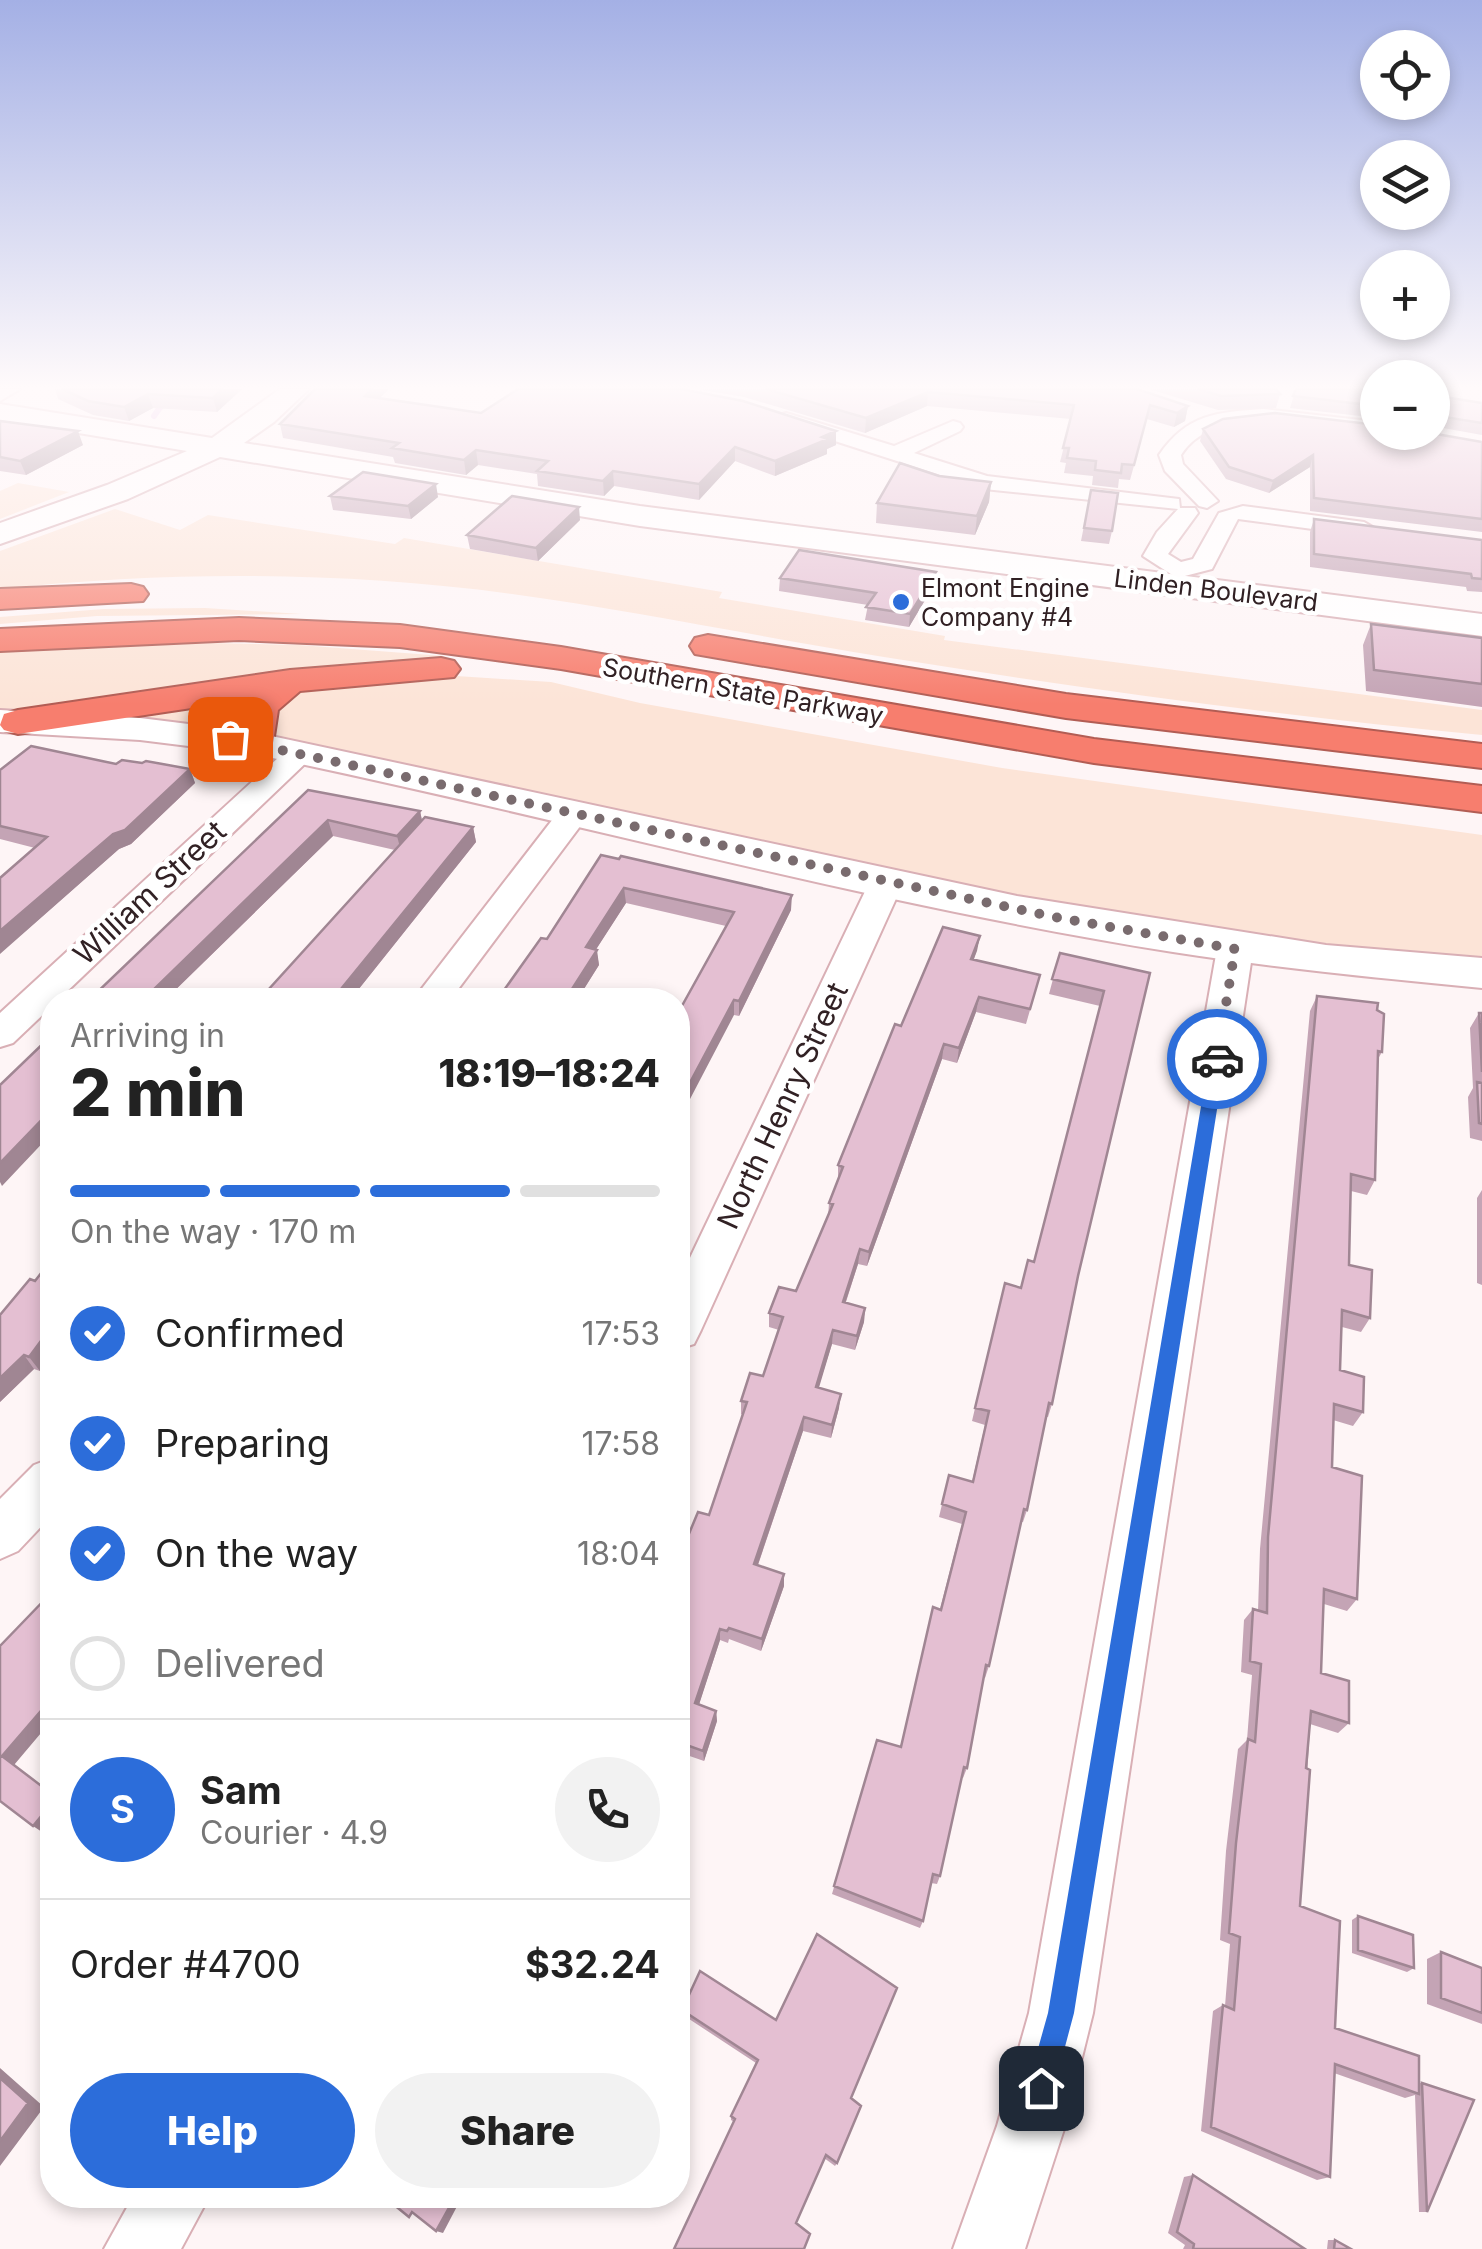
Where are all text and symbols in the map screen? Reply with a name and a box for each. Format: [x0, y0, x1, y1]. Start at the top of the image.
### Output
map controls [1360, 30, 1450, 450]
button: locate [1360, 30, 1450, 120]
button: layers [1360, 140, 1450, 230]
button: + [1360, 250, 1450, 340]
button: − [1360, 360, 1450, 450]
street label: Linden Boulevard [1112, 563, 1320, 617]
place label: Elmont Engine Company #4 [921, 573, 1089, 632]
marker: Elmont Engine Company #4 [890, 591, 912, 613]
street label: Southern State Parkway [600, 652, 886, 730]
pin [188, 697, 273, 782]
icon: bag [203, 712, 258, 767]
street label: William Street [66, 813, 233, 972]
street label: North Henry Street [709, 977, 855, 1234]
courier [1167, 1009, 1267, 1109]
text: Arriving in [70, 1016, 225, 1055]
icon: car [1190, 1032, 1245, 1087]
text: 18:19–18:24 [438, 1050, 660, 1096]
text: 2 min [70, 1053, 246, 1132]
text: On the way · 170 m [70, 1212, 356, 1251]
icon: check [70, 1306, 125, 1361]
text: Confirmed [155, 1310, 345, 1356]
text: 17:53 [582, 1314, 660, 1353]
icon: check [70, 1416, 125, 1471]
text: Preparing [155, 1420, 330, 1466]
text: 17:58 [581, 1424, 660, 1463]
icon: check [70, 1526, 125, 1581]
text: On the way [155, 1530, 358, 1576]
text: 18:04 [577, 1534, 660, 1573]
text: Delivered [155, 1640, 325, 1686]
button: phone [555, 1757, 660, 1862]
text: Sam [200, 1767, 282, 1813]
text: S [110, 1786, 135, 1832]
text: Courier · 4.9 [200, 1813, 388, 1852]
text: Order #4700 [70, 1941, 301, 1987]
text: $32.24 [525, 1941, 660, 1987]
pin [999, 2046, 1084, 2131]
icon: home [1014, 2061, 1069, 2116]
button: Help [70, 2073, 355, 2188]
button: Share [375, 2073, 660, 2188]

